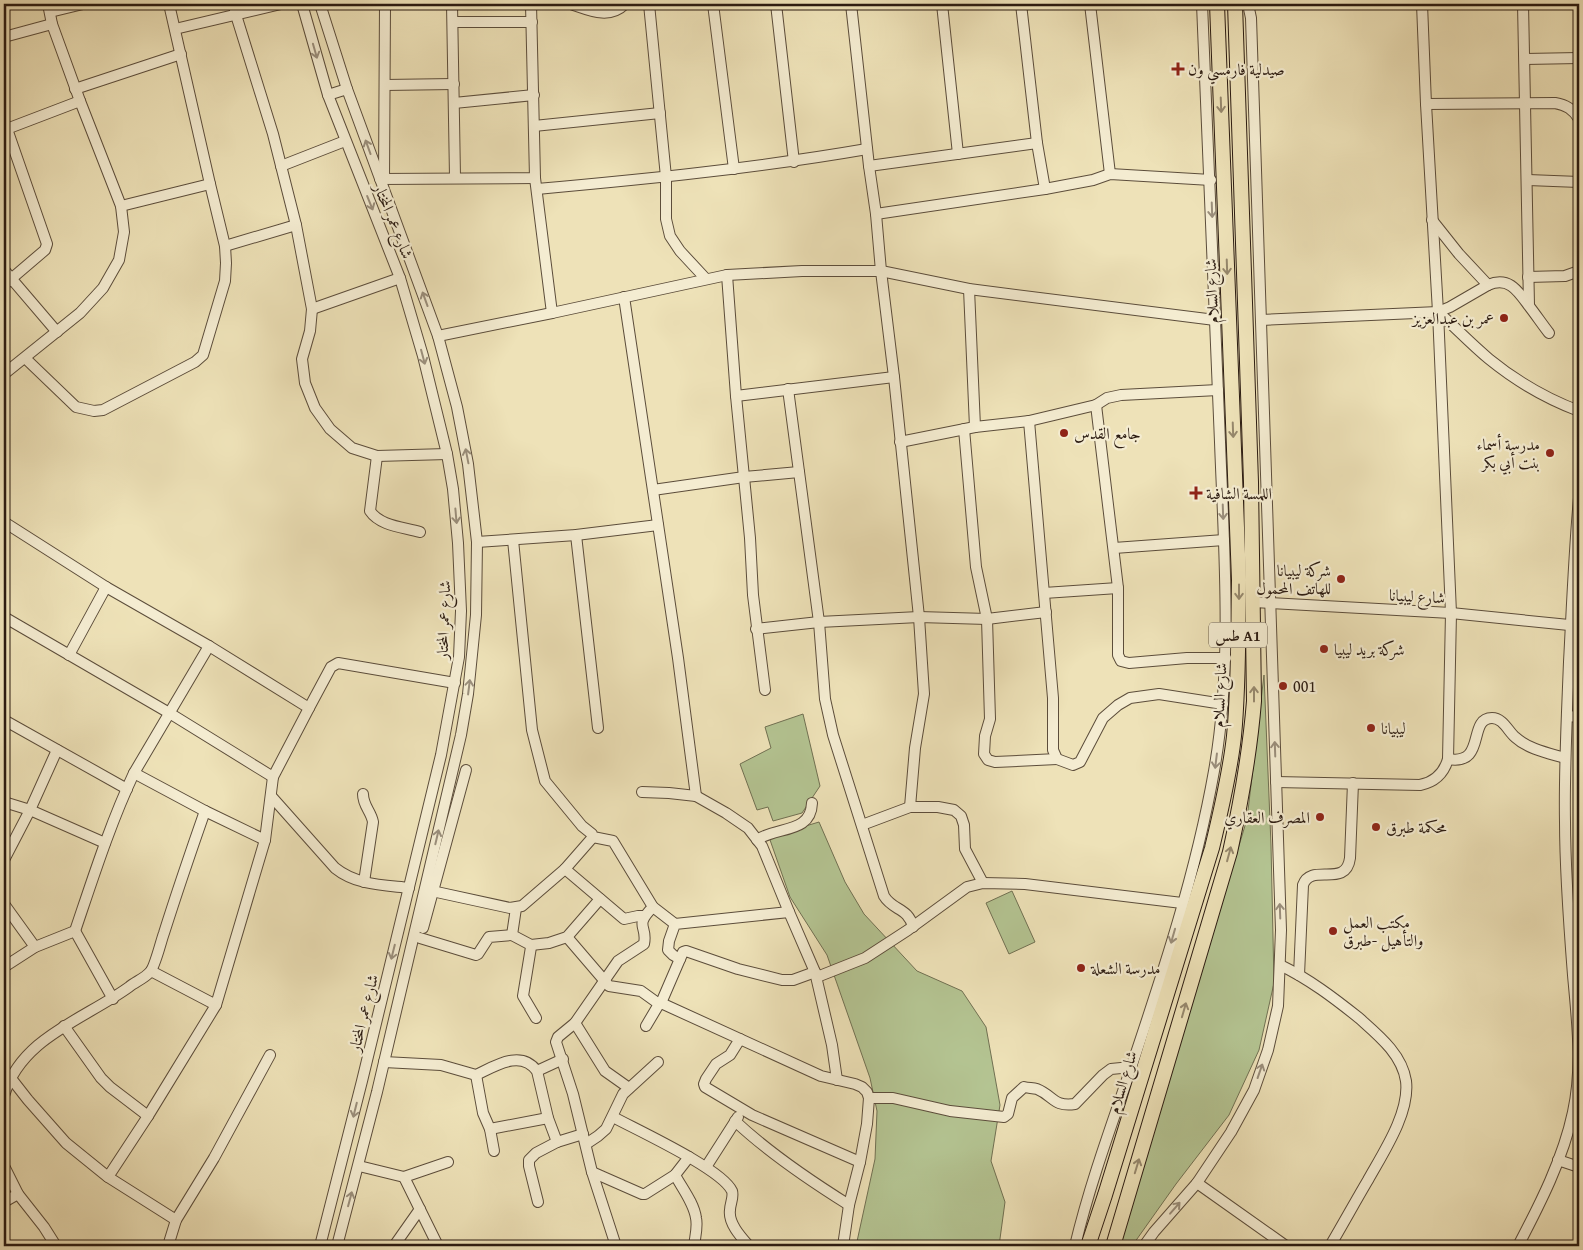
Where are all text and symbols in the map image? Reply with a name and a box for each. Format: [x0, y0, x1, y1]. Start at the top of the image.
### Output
one-way arrow [310, 42, 320, 58]
place label: صيدلية فارمسي ون [1188, 57, 1285, 85]
marker: صيدلية فارمسي ون [1172, 63, 1184, 75]
one-way arrow [1216, 96, 1226, 113]
one-way arrow [363, 139, 372, 155]
street label: شارع عمر المختار [365, 178, 420, 263]
one-way arrow [366, 195, 375, 211]
one-way arrow [1207, 202, 1217, 218]
street label: شارع السلام [1198, 258, 1227, 324]
one-way arrow [1222, 259, 1232, 275]
one-way arrow [420, 292, 429, 307]
place label: عمر بن عبدالعزيز [1411, 306, 1494, 330]
marker: عمر بن عبدالعزيز [1498, 312, 1510, 324]
one-way arrow [419, 348, 428, 364]
place label: جامع القدس [1074, 421, 1141, 449]
one-way arrow [1229, 421, 1238, 437]
marker: جامع القدس [1058, 427, 1070, 439]
place label: مدرسة أسماء بنت أبي بكر [1477, 432, 1540, 475]
marker: مدرسة أسماء بنت أبي بكر [1544, 447, 1556, 459]
one-way arrow [462, 448, 471, 464]
place label: اللمسة الشافية [1206, 481, 1272, 505]
marker: اللمسة الشافية [1190, 487, 1202, 499]
one-way arrow [1218, 504, 1227, 520]
one-way arrow [451, 508, 461, 524]
place label: شركة ليبيانا للهاتف المحمول [1256, 558, 1331, 600]
marker: شركة ليبيانا للهاتف المحمول [1335, 573, 1347, 585]
street label: شارع عمر المختار [430, 580, 458, 662]
street label: شارع ليبيانا [1388, 583, 1446, 611]
one-way arrow [1234, 584, 1244, 600]
road number: طس A1 [1209, 622, 1267, 648]
place label: شركة بريد ليبيا [1334, 637, 1404, 661]
marker: شركة بريد ليبيا [1318, 643, 1330, 655]
street label: شارع السلام [1205, 662, 1236, 728]
place label: 001 [1293, 674, 1316, 698]
one-way arrow [464, 679, 474, 695]
marker: 001 [1277, 680, 1289, 692]
one-way arrow [1249, 686, 1259, 702]
place label: ليبيانا [1381, 716, 1406, 740]
marker: ليبيانا [1365, 722, 1377, 734]
one-way arrow [1270, 741, 1280, 757]
one-way arrow [1211, 753, 1221, 769]
place label: المصرف العقاري [1224, 805, 1310, 830]
marker: المصرف العقاري [1314, 811, 1326, 823]
place label: محكمة طبرق [1386, 815, 1447, 839]
marker: محكمة طبرق [1370, 821, 1382, 833]
one-way arrow [433, 830, 442, 846]
one-way arrow [1225, 847, 1235, 863]
one-way arrow [1275, 903, 1285, 920]
place label: مكتب العمل والتأهيل -طبرق [1343, 910, 1424, 952]
marker: مكتب العمل والتأهيل -طبرق [1327, 925, 1339, 937]
one-way arrow [1167, 928, 1177, 944]
one-way arrow [388, 944, 398, 960]
place label: مدرسة الشعلة [1090, 956, 1161, 980]
marker: مدرسة الشعلة [1075, 962, 1087, 974]
street label: شارع عمر المختار [341, 972, 386, 1057]
one-way arrow [1179, 1003, 1189, 1019]
street label: شارع السلام [1101, 1047, 1146, 1117]
one-way arrow [1256, 1064, 1266, 1080]
one-way arrow [350, 1102, 359, 1118]
one-way arrow [1133, 1158, 1143, 1174]
one-way arrow [345, 1192, 355, 1208]
one-way arrow [1169, 1202, 1180, 1215]

